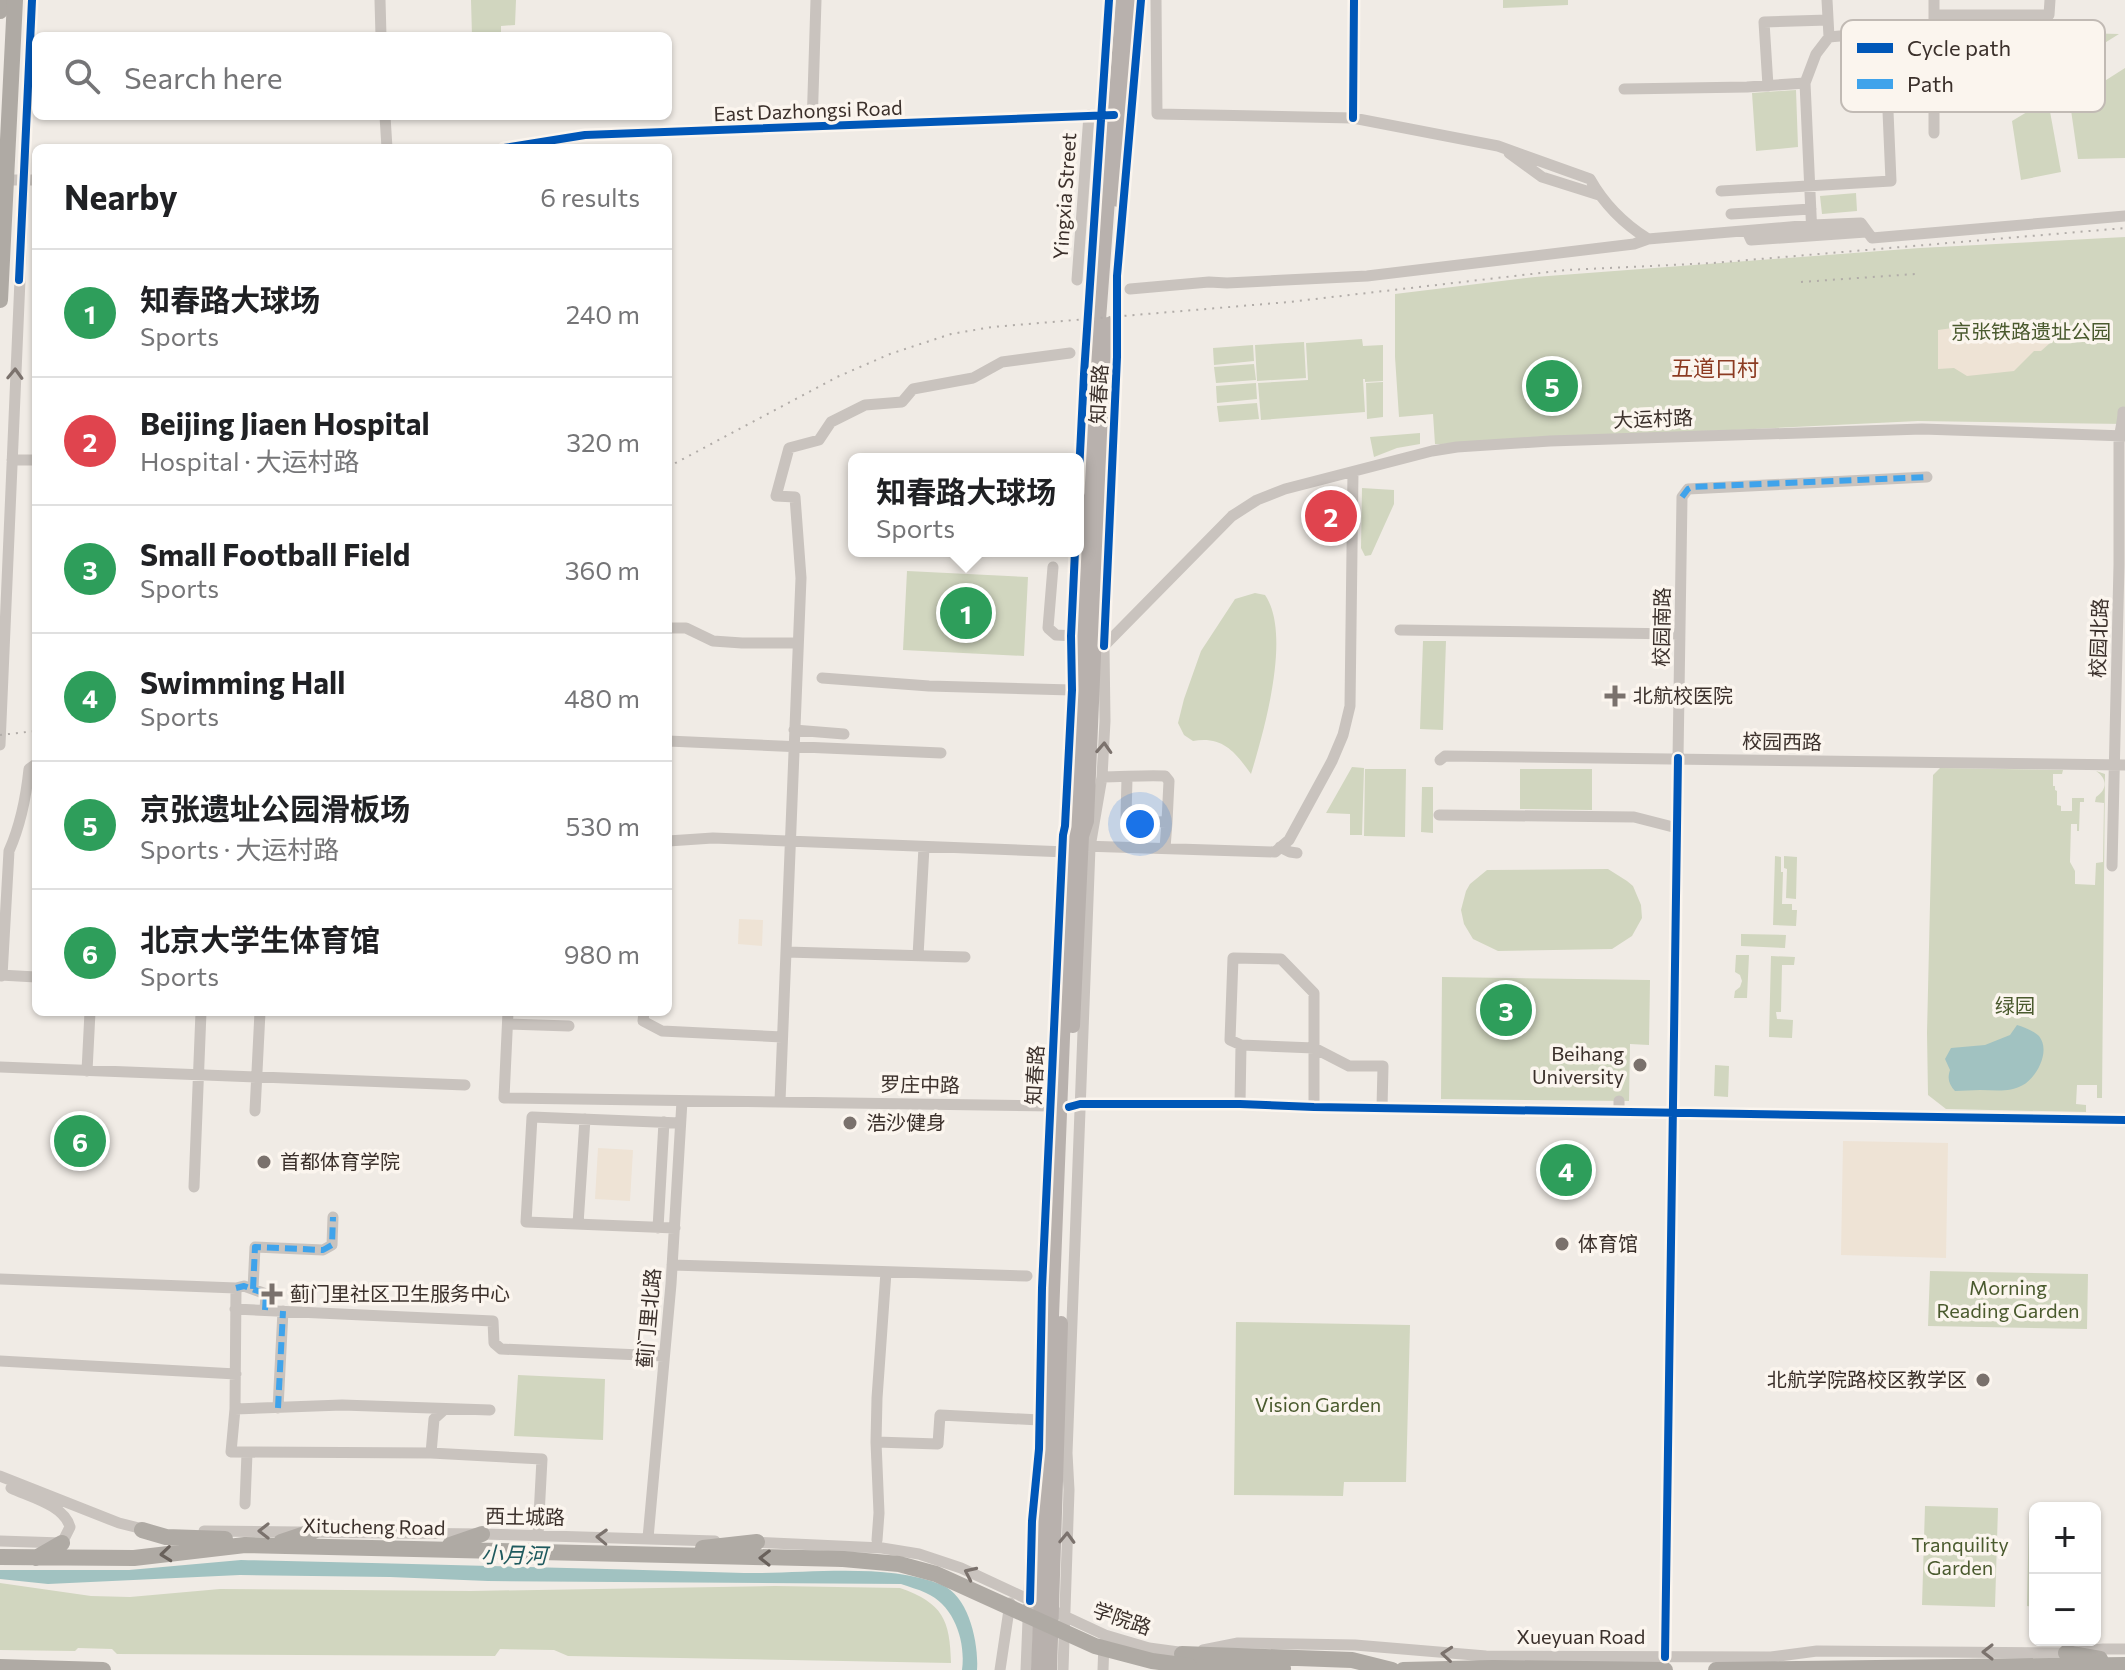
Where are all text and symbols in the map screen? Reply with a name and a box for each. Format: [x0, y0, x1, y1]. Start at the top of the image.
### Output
legend [1841, 20, 2105, 112]
search box [32, 32, 672, 120]
text: Cycle path [1907, 34, 2011, 61]
icon: search [60, 54, 104, 98]
text: Search here [124, 58, 283, 95]
text: Path [1907, 70, 1954, 97]
street label: East Dazhongsi Road [713, 95, 903, 125]
street label: Yingxia Street [1048, 132, 1080, 260]
text: Nearby [64, 175, 178, 217]
text: 6 results [540, 181, 640, 212]
text: 知春路大球场 [140, 280, 320, 317]
text: 1 [84, 298, 96, 329]
text: 240 m [566, 298, 640, 329]
park label: 京张铁路遗址公园 [1951, 319, 2111, 343]
text: Sports [140, 320, 219, 351]
district label: 五道口村 [1671, 354, 1759, 381]
pin: 5 [1526, 356, 1578, 416]
street label: 知春路 [1084, 363, 1112, 425]
one-way arrow [7, 367, 24, 380]
text: Beijing Jiaen Hospital [140, 404, 430, 441]
street label: 大运村路 [1613, 405, 1693, 431]
text: 2 [83, 426, 97, 457]
text: 320 m [566, 426, 640, 457]
text: Hospital · 大运村路 [140, 445, 360, 476]
popup [848, 453, 1084, 557]
text: 知春路大球场 [876, 472, 1056, 509]
pin: 2 [1305, 486, 1357, 546]
text: Sports [876, 512, 955, 543]
text: Small Football Field [140, 535, 410, 572]
text: 3 [82, 554, 98, 585]
text: 360 m [565, 554, 640, 585]
text: Sports [140, 572, 219, 603]
pin: 1 [940, 583, 992, 643]
street label: 校园南路 [1648, 587, 1674, 667]
street label: 校园北路 [2085, 598, 2111, 678]
text: Swimming Hall [140, 663, 345, 700]
text: 4 [82, 682, 98, 713]
text: 480 m [564, 682, 640, 713]
place label: 北航校医院 [1633, 683, 1733, 707]
marker: 北航校医院 [1604, 685, 1626, 707]
text: Sports [140, 700, 219, 731]
street label: 校园西路 [1742, 728, 1822, 754]
one-way arrow [1095, 741, 1112, 754]
text: 京张遗址公园滑板场 [140, 789, 410, 826]
your location [1120, 804, 1160, 844]
text: 5 [82, 810, 98, 841]
text: 530 m [566, 810, 640, 841]
text: Sports · 大运村路 [140, 833, 339, 864]
text: 北京大学生体育馆 [140, 920, 380, 957]
text: 6 [82, 938, 98, 969]
text: 980 m [564, 938, 640, 969]
text: Sports [140, 960, 219, 991]
pin: 3 [1480, 980, 1532, 1040]
park label: 绿园 [1995, 993, 2035, 1017]
place label: Beihang University [1532, 1041, 1624, 1088]
street label: 知春路 [1020, 1044, 1048, 1106]
marker: Beihang University [1631, 1056, 1649, 1074]
street label: 罗庄中路 [880, 1071, 960, 1097]
place label: 浩沙健身 [866, 1110, 946, 1134]
pin: 6 [54, 1111, 106, 1171]
marker: 浩沙健身 [841, 1114, 859, 1132]
pin: 4 [1540, 1140, 1592, 1200]
place label: 首都体育学院 [280, 1149, 400, 1173]
marker: 首都体育学院 [255, 1153, 273, 1171]
place label: 体育馆 [1578, 1231, 1638, 1255]
marker: 体育馆 [1553, 1235, 1571, 1253]
street label: 蓟门里北路 [632, 1267, 664, 1369]
park label: Morning Reading Garden [1937, 1275, 2079, 1322]
place label: 蓟门里社区卫生服务中心 [290, 1281, 510, 1305]
marker: 蓟门里社区卫生服务中心 [261, 1283, 283, 1305]
place label: 北航学院路校区教学区 [1767, 1367, 1967, 1391]
marker: 北航学院路校区教学区 [1974, 1371, 1992, 1389]
park label: Vision Garden [1255, 1392, 1381, 1416]
map controls [2029, 1502, 2101, 1646]
button: + [2029, 1502, 2101, 1574]
street label: 西土城路 [485, 1503, 565, 1529]
street label: Xitucheng Road [302, 1513, 446, 1539]
one-way arrow [257, 1522, 270, 1540]
one-way arrow [595, 1528, 608, 1545]
one-way arrow [1059, 1531, 1076, 1544]
park label: Tranquility Garden [1911, 1532, 2009, 1579]
water label: 小月河 [481, 1540, 551, 1569]
one-way arrow [159, 1545, 172, 1562]
one-way arrow [758, 1549, 771, 1566]
one-way arrow [964, 1567, 978, 1583]
button: − [2029, 1574, 2101, 1646]
street label: 学院路 [1090, 1597, 1155, 1639]
street label: Xueyuan Road [1517, 1624, 1645, 1648]
one-way arrow [1981, 1643, 1994, 1661]
one-way arrow [1440, 1645, 1453, 1662]

